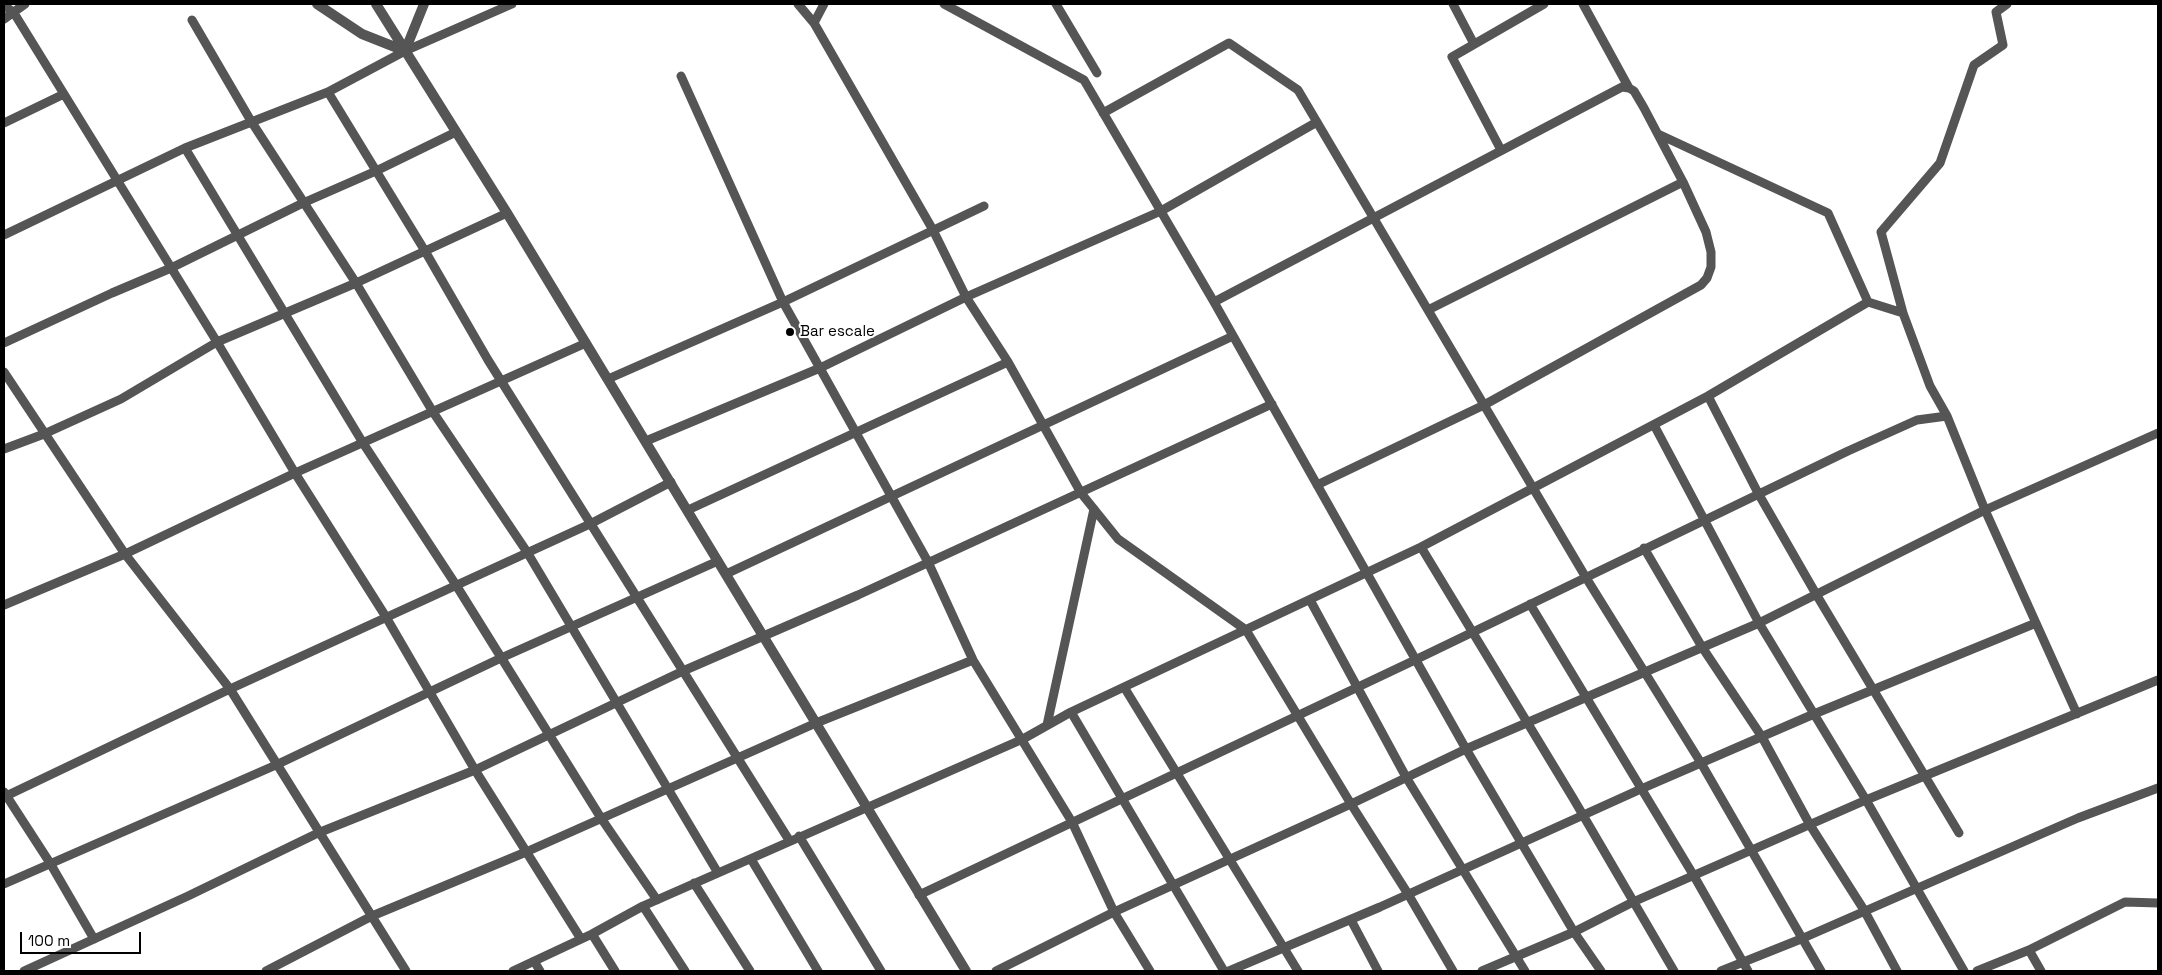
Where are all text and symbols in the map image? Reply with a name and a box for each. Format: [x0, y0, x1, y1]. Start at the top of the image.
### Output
place label: Bar escale [800, 323, 875, 341]
marker: Bar escale [784, 326, 796, 338]
scale bar [22, 922, 144, 954]
text: 100 m [28, 931, 70, 950]

